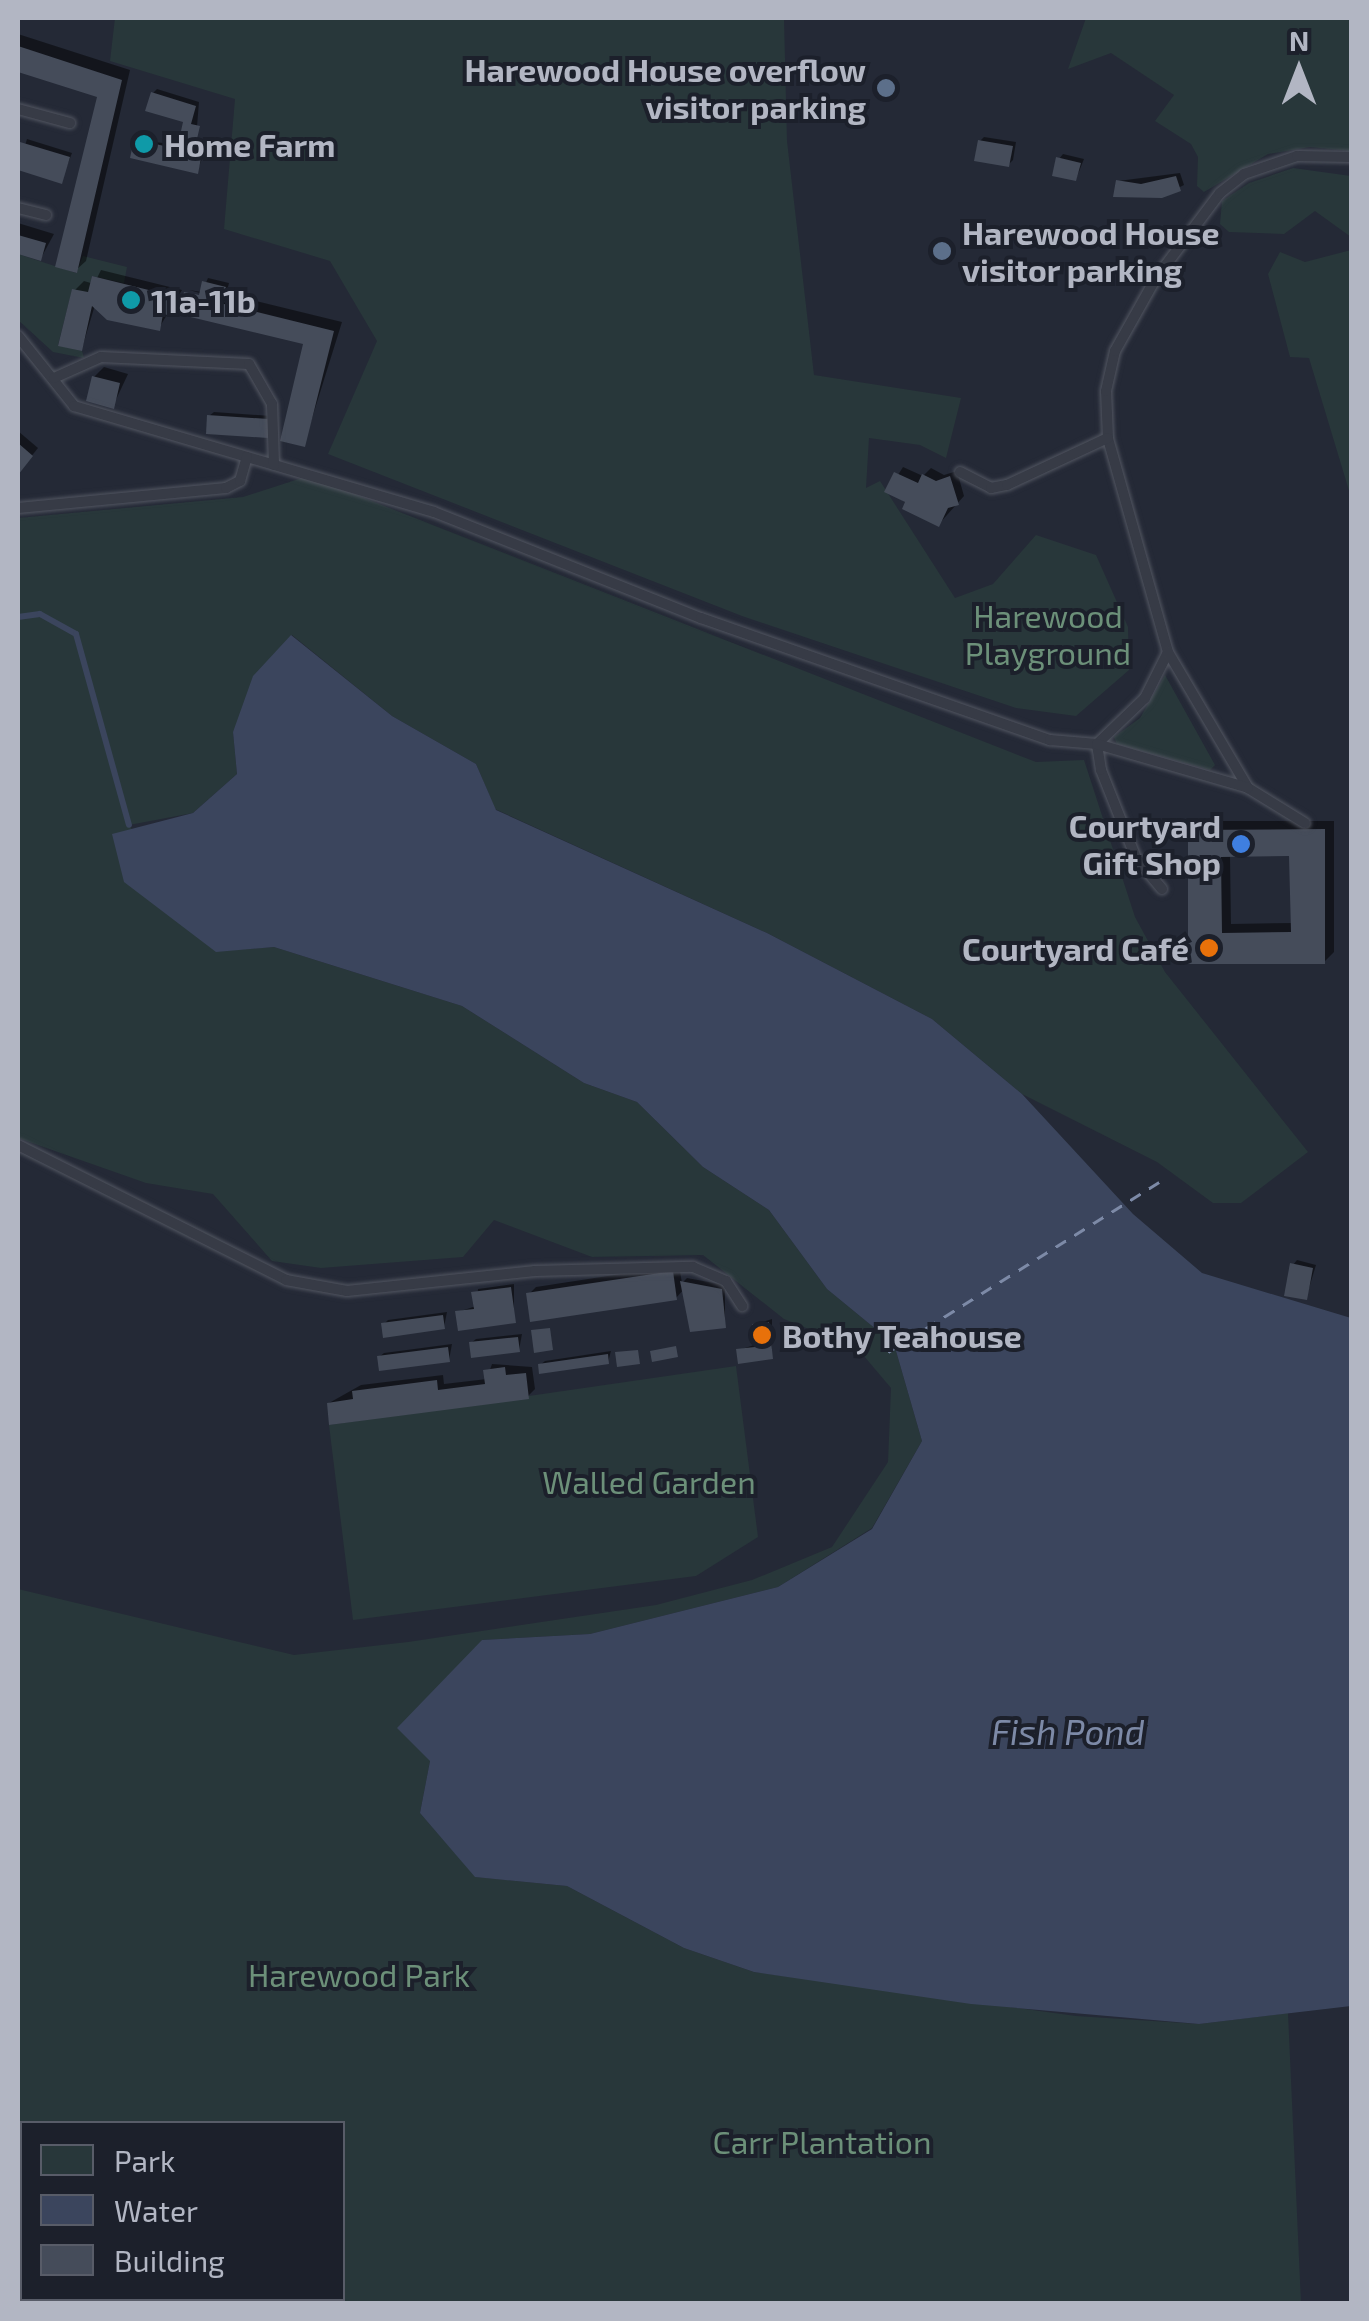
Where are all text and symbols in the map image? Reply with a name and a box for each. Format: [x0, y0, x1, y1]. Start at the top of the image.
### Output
north arrow [1249, 20, 1349, 120]
text: N [1289, 23, 1309, 57]
place label: Harewood House overflow visitor parking [464, 51, 866, 126]
marker: Harewood House overflow visitor parking [875, 77, 897, 99]
place label: Home Farm [164, 125, 335, 163]
marker: Home Farm [133, 133, 155, 155]
place label: Harewood House visitor parking [962, 214, 1220, 289]
marker: Harewood House visitor parking [931, 240, 953, 262]
place label: 11a-11b [151, 281, 256, 319]
marker: 11a-11b [120, 289, 142, 311]
park label: Harewood Playground [965, 597, 1131, 672]
place label: Courtyard Gift Shop [1069, 807, 1221, 882]
marker: Courtyard Gift Shop [1230, 833, 1252, 855]
place label: Courtyard Café [962, 929, 1189, 967]
marker: Courtyard Café [1198, 937, 1220, 959]
place label: Bothy Teahouse [782, 1316, 1023, 1354]
marker: Bothy Teahouse [751, 1324, 773, 1346]
park label: Walled Garden [542, 1462, 756, 1500]
water label: Fish Pond [991, 1710, 1145, 1752]
park label: Harewood Park [248, 1955, 470, 1993]
legend [20, 2121, 345, 2301]
park label: Carr Plantation [712, 2122, 932, 2160]
text: Park [114, 2142, 175, 2178]
text: Water [114, 2192, 198, 2228]
text: Building [114, 2242, 225, 2278]

